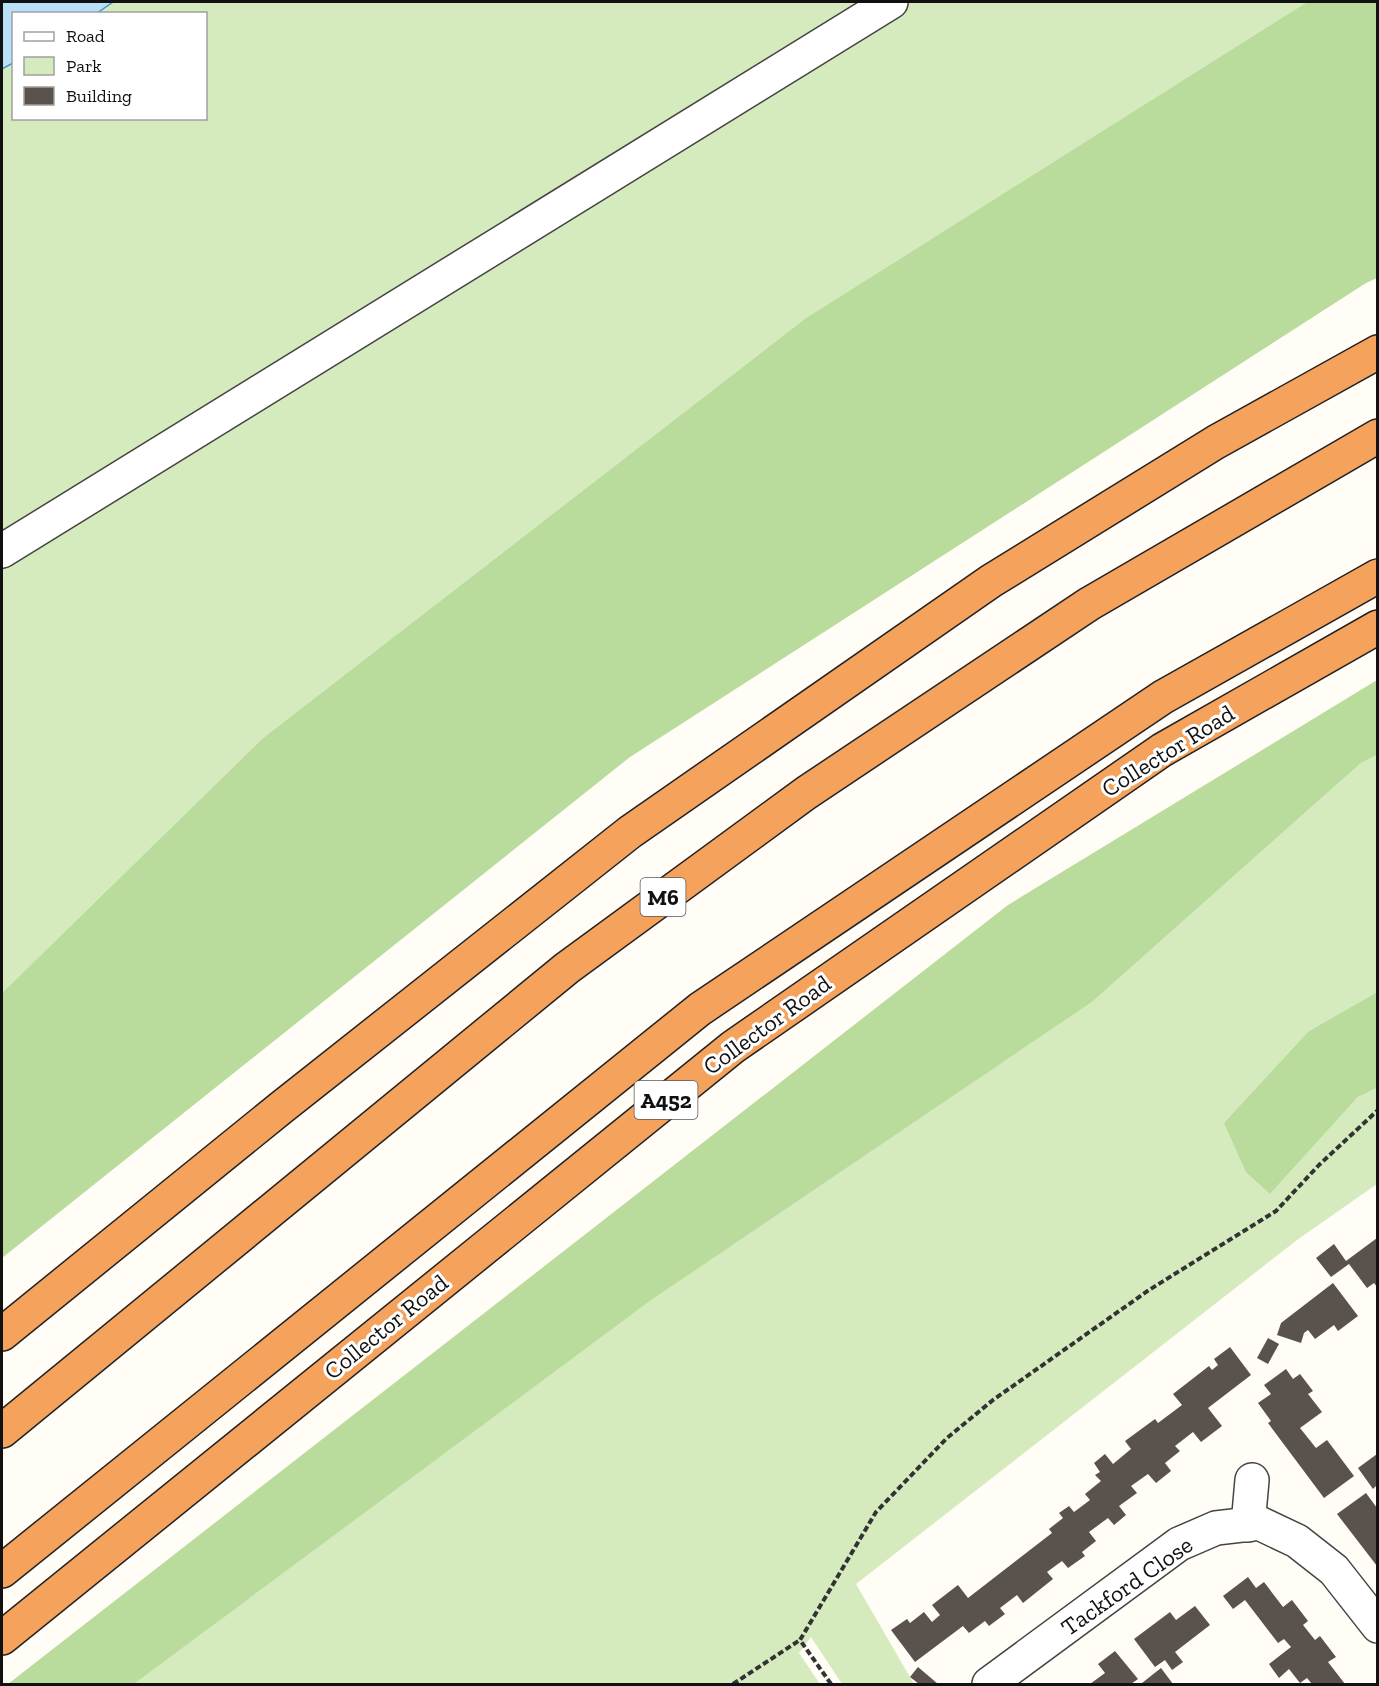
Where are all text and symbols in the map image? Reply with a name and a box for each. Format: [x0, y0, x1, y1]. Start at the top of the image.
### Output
legend [12, 12, 207, 120]
text: Road [66, 25, 105, 47]
text: Park [66, 55, 102, 77]
text: Building [66, 85, 132, 107]
street label: Collector Road [1096, 698, 1239, 803]
road number: M6 [640, 878, 686, 916]
street label: Collector Road [697, 969, 836, 1081]
road number: A452 [634, 1081, 698, 1119]
street label: Collector Road [318, 1268, 453, 1385]
street label: Tackford Close [1055, 1530, 1198, 1642]

